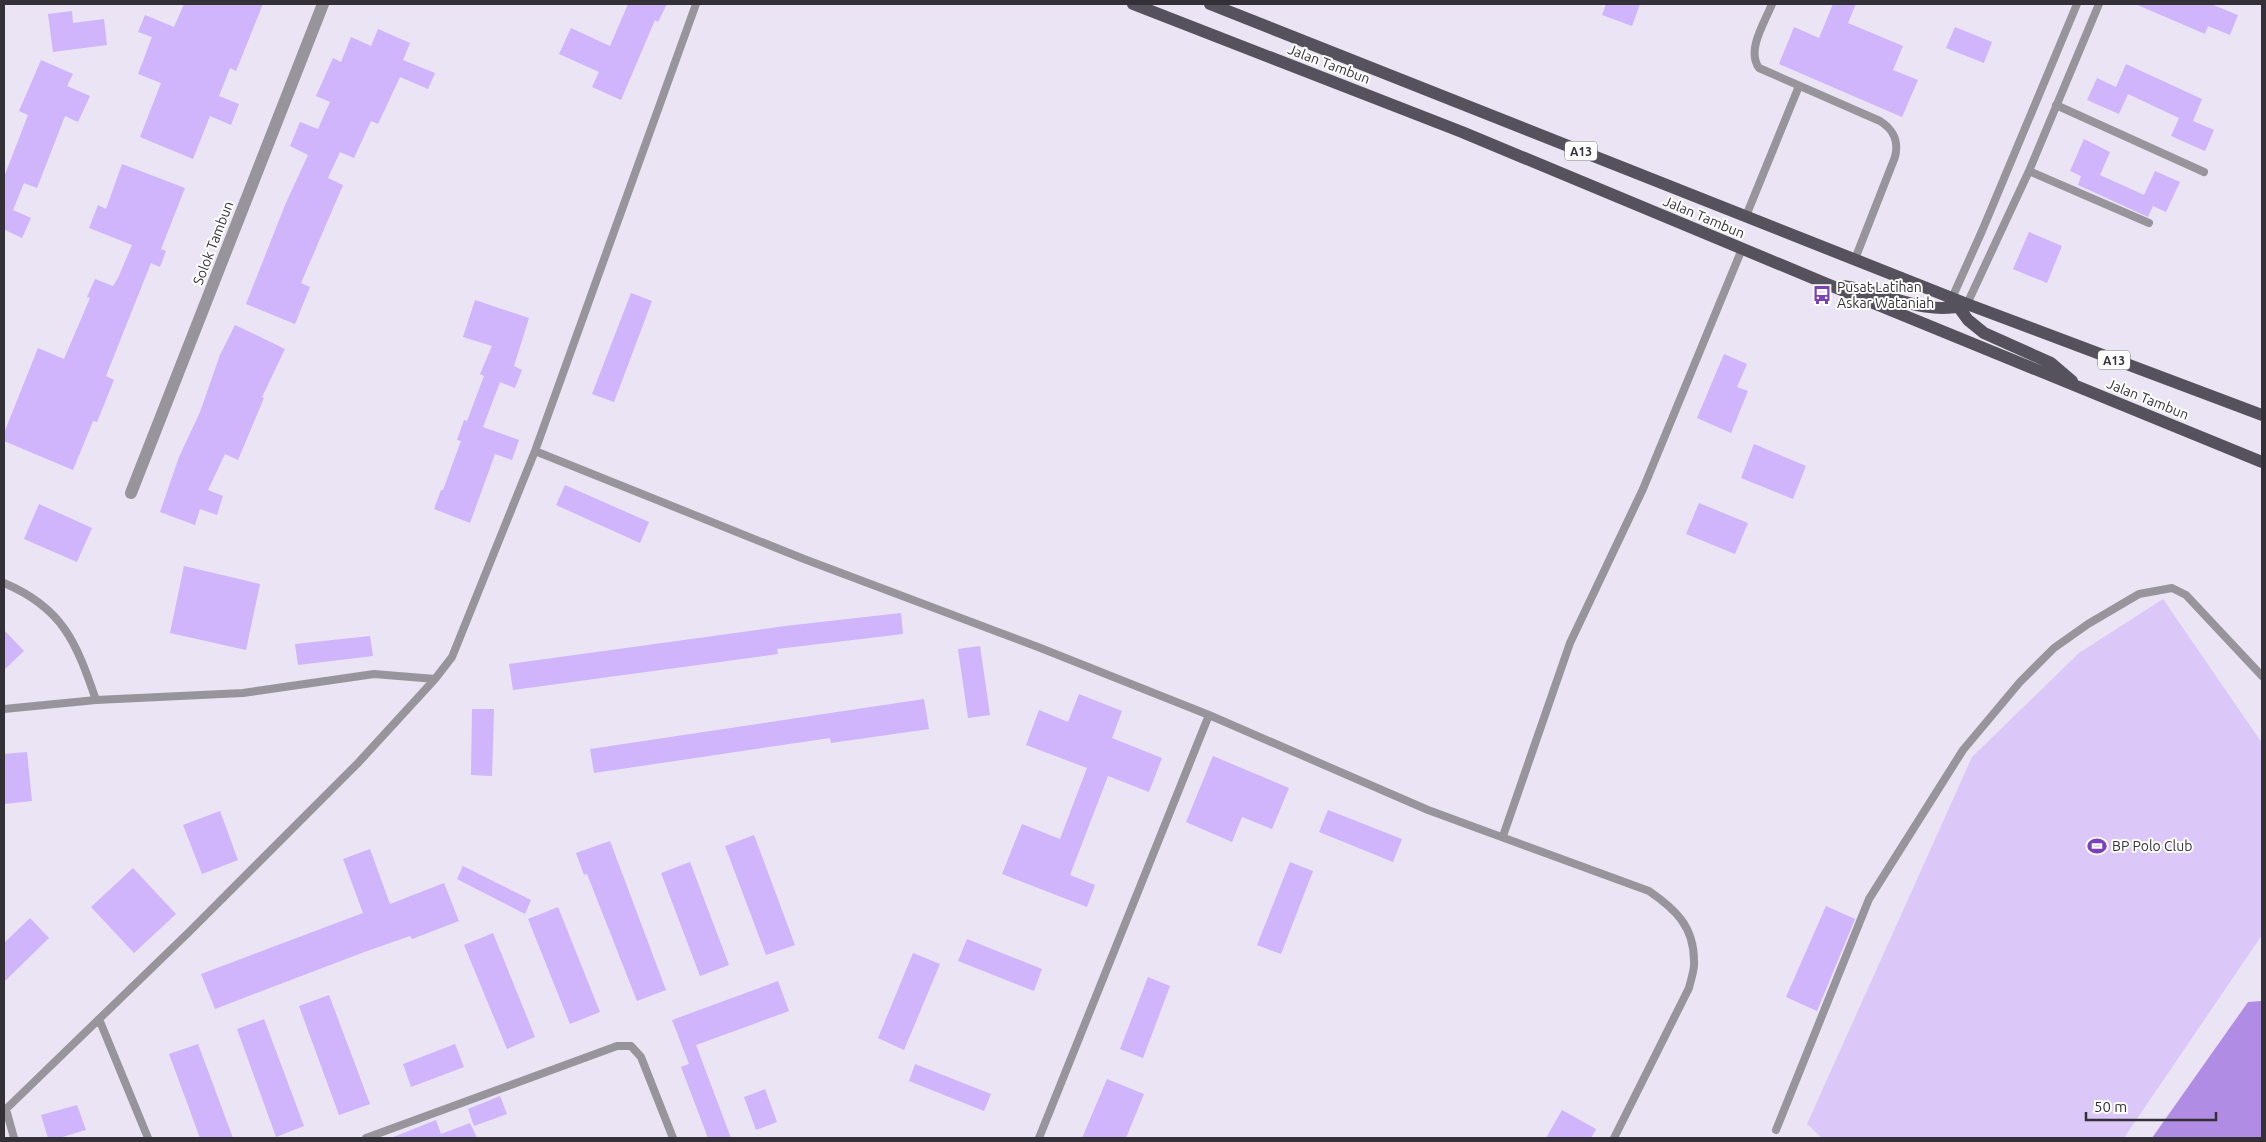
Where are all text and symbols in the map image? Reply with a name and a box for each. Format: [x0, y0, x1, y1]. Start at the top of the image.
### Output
street label: Jalan Tambun [1286, 41, 1372, 87]
road number: A13 [1565, 142, 1597, 160]
street label: Jalan Tambun [1661, 193, 1747, 241]
street label: Solok Tambun [190, 199, 236, 287]
place label: Pusat Latihan Askar Wataniah [1837, 279, 1934, 311]
bus stop icon: Pusat Latihan Askar Wataniah [1811, 284, 1833, 306]
road number: A13 [2098, 350, 2130, 370]
street label: Jalan Tambun [2105, 375, 2191, 423]
sports icon: BP Polo Club [2086, 835, 2108, 857]
place label: BP Polo Club [2112, 838, 2192, 854]
scale bar [2086, 1090, 2216, 1122]
text: 50 m [2094, 1098, 2127, 1115]

